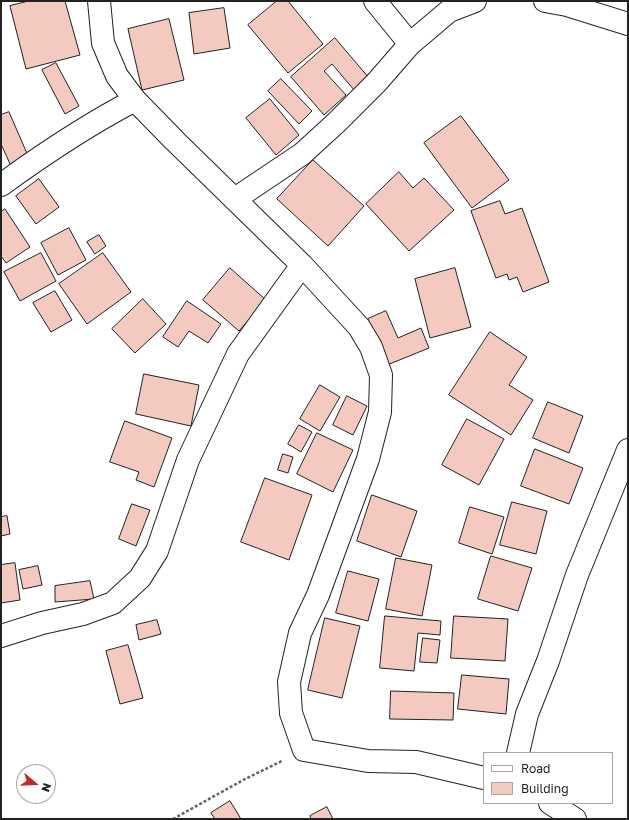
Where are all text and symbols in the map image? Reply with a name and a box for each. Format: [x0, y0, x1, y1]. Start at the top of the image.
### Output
legend [483, 752, 613, 804]
text: Road [521, 761, 550, 776]
north arrow [16, 764, 56, 804]
text: Building [521, 781, 569, 796]
text: N [39, 782, 54, 794]

